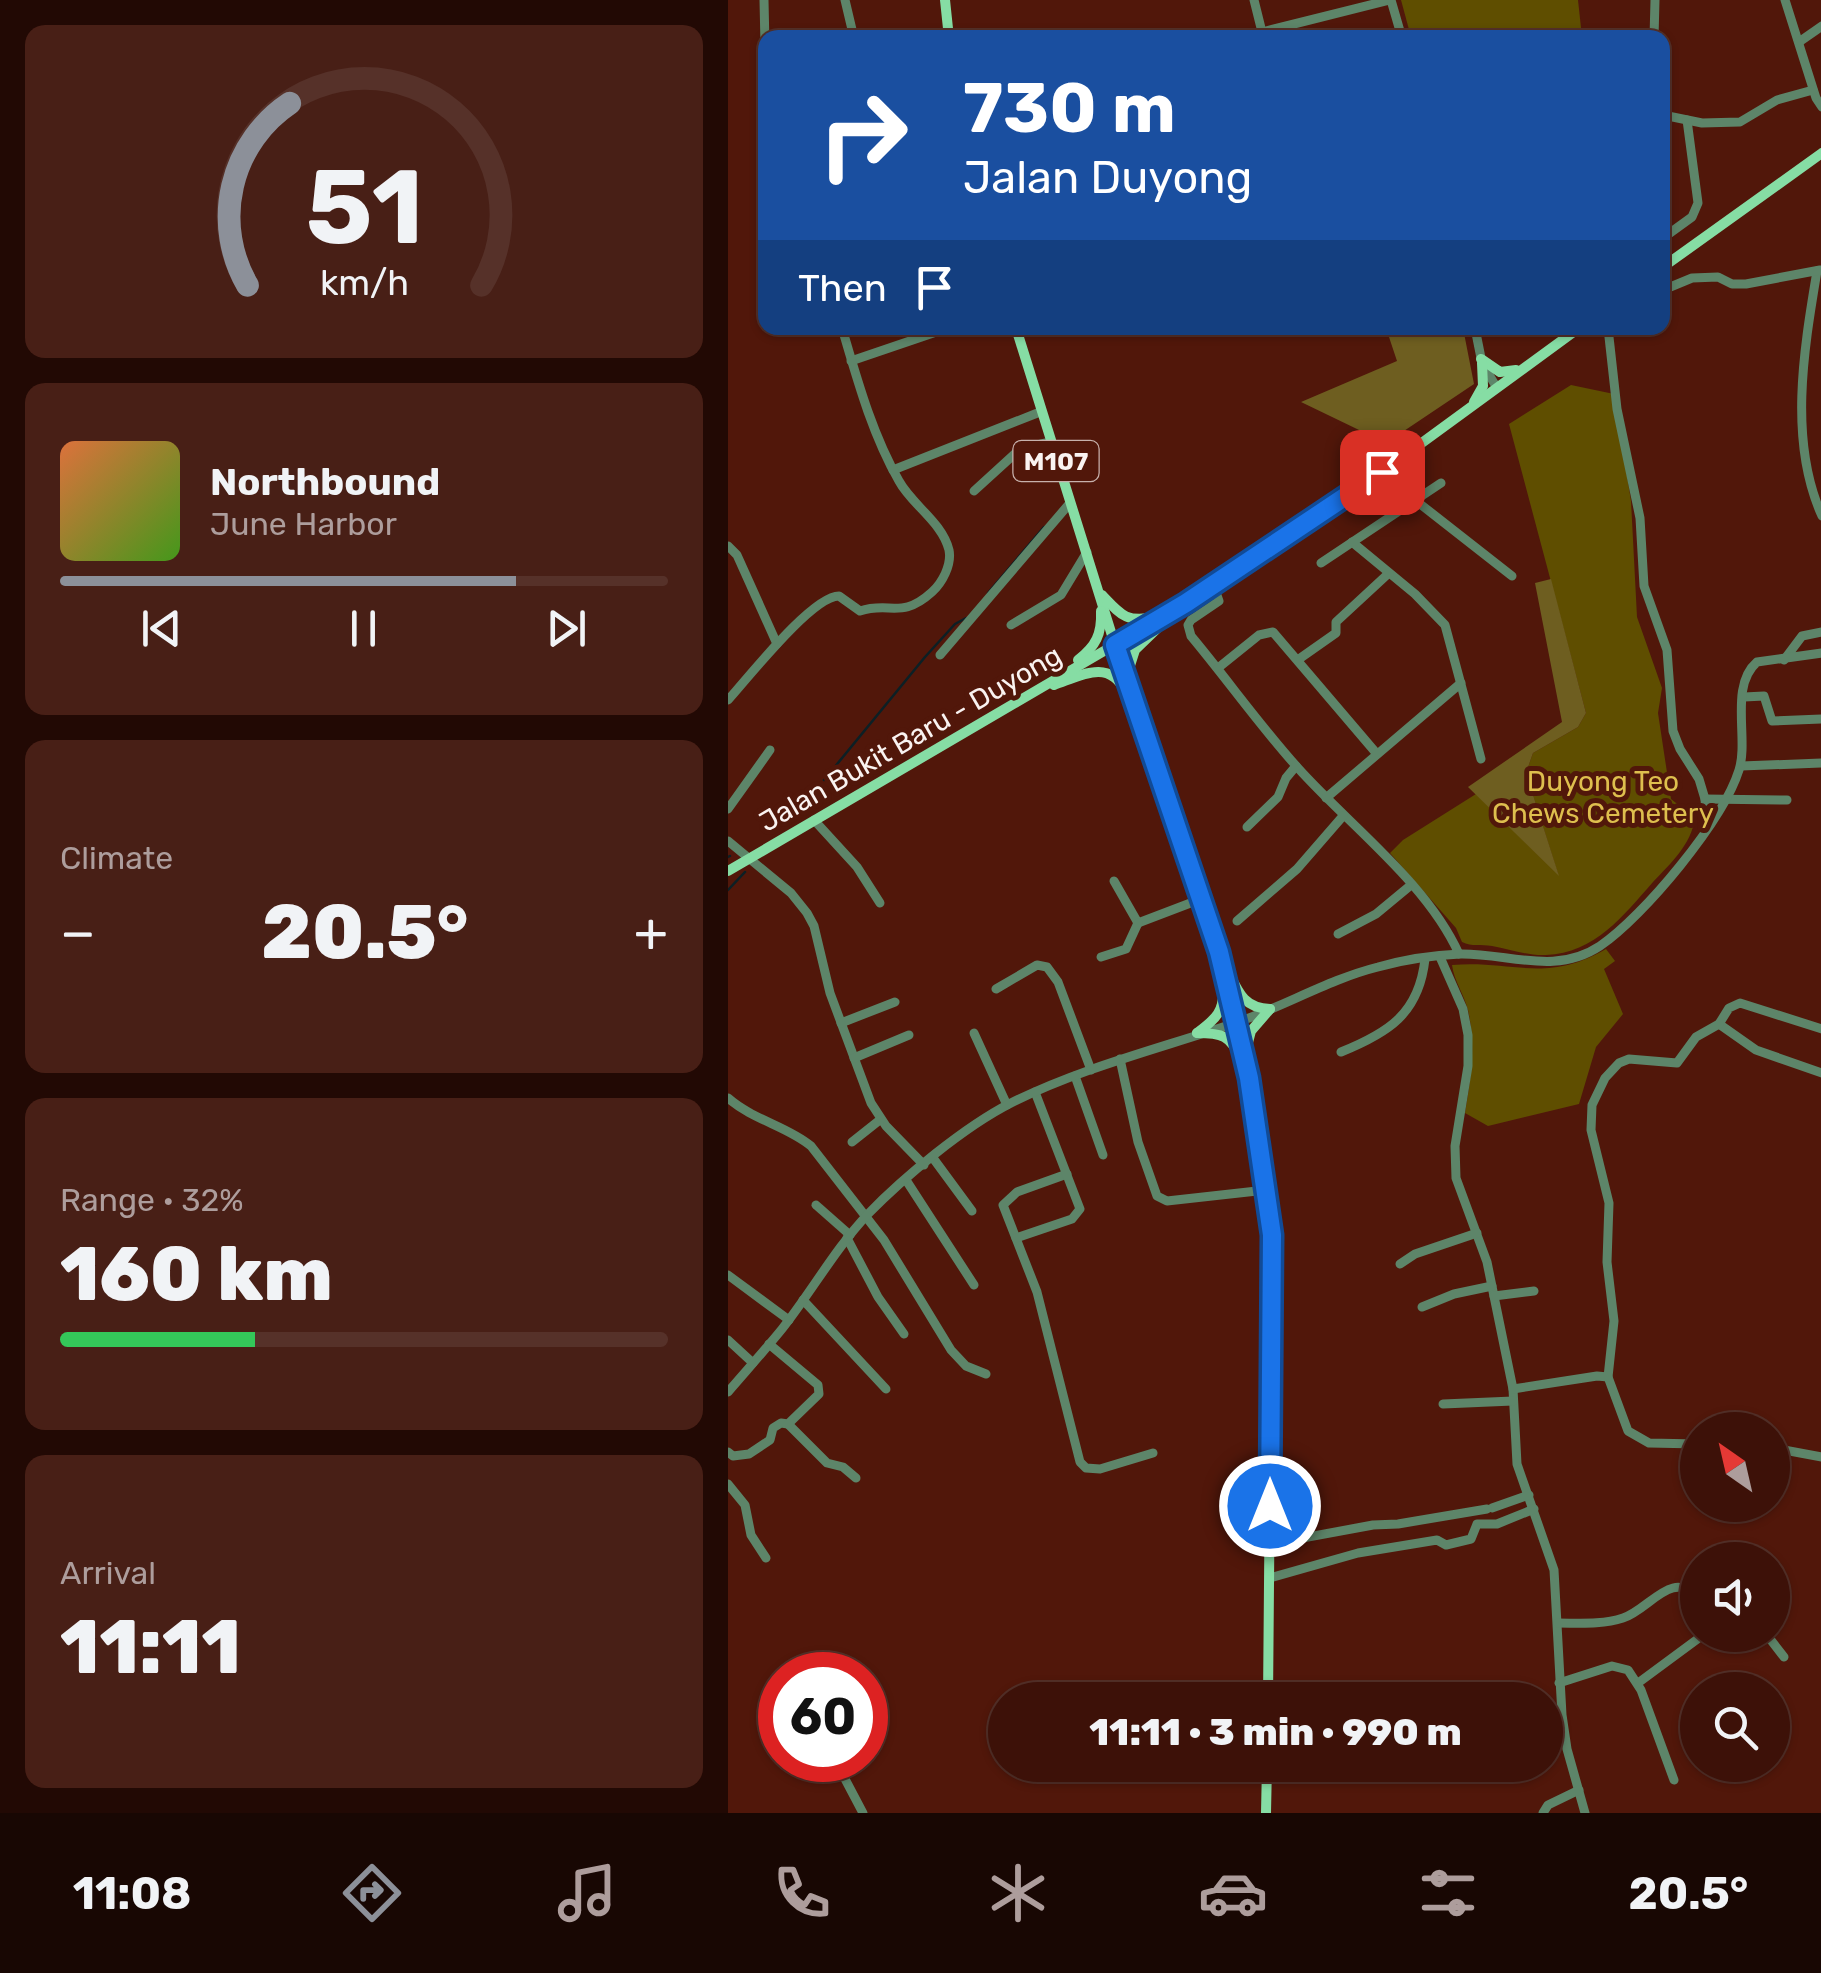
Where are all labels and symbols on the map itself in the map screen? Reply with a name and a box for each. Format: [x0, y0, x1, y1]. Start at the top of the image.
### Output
pin [1340, 430, 1425, 515]
road number: M107 [1014, 441, 1098, 481]
street label: Jalan Bukit Baru - Duyong [753, 638, 1067, 839]
park label: Duyong Teo Chews Cemetery [1492, 765, 1714, 830]
north arrow [1680, 1412, 1790, 1522]
position arrow [1218, 1454, 1322, 1558]
speed limit sign: 60 [758, 1652, 888, 1782]

